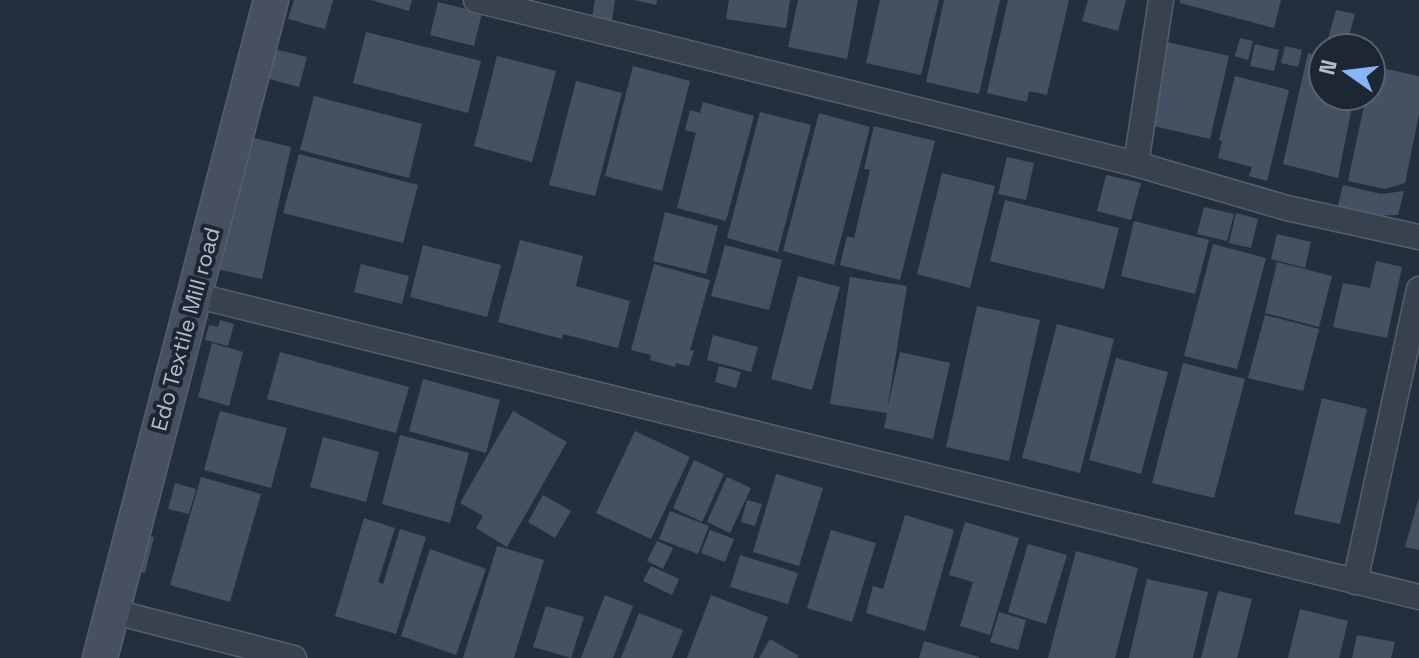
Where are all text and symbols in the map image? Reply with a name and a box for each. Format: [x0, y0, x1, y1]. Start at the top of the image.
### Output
north arrow [1307, 32, 1387, 112]
text: N [1312, 57, 1343, 78]
street label: Edo Textile Mill road [144, 224, 226, 434]

